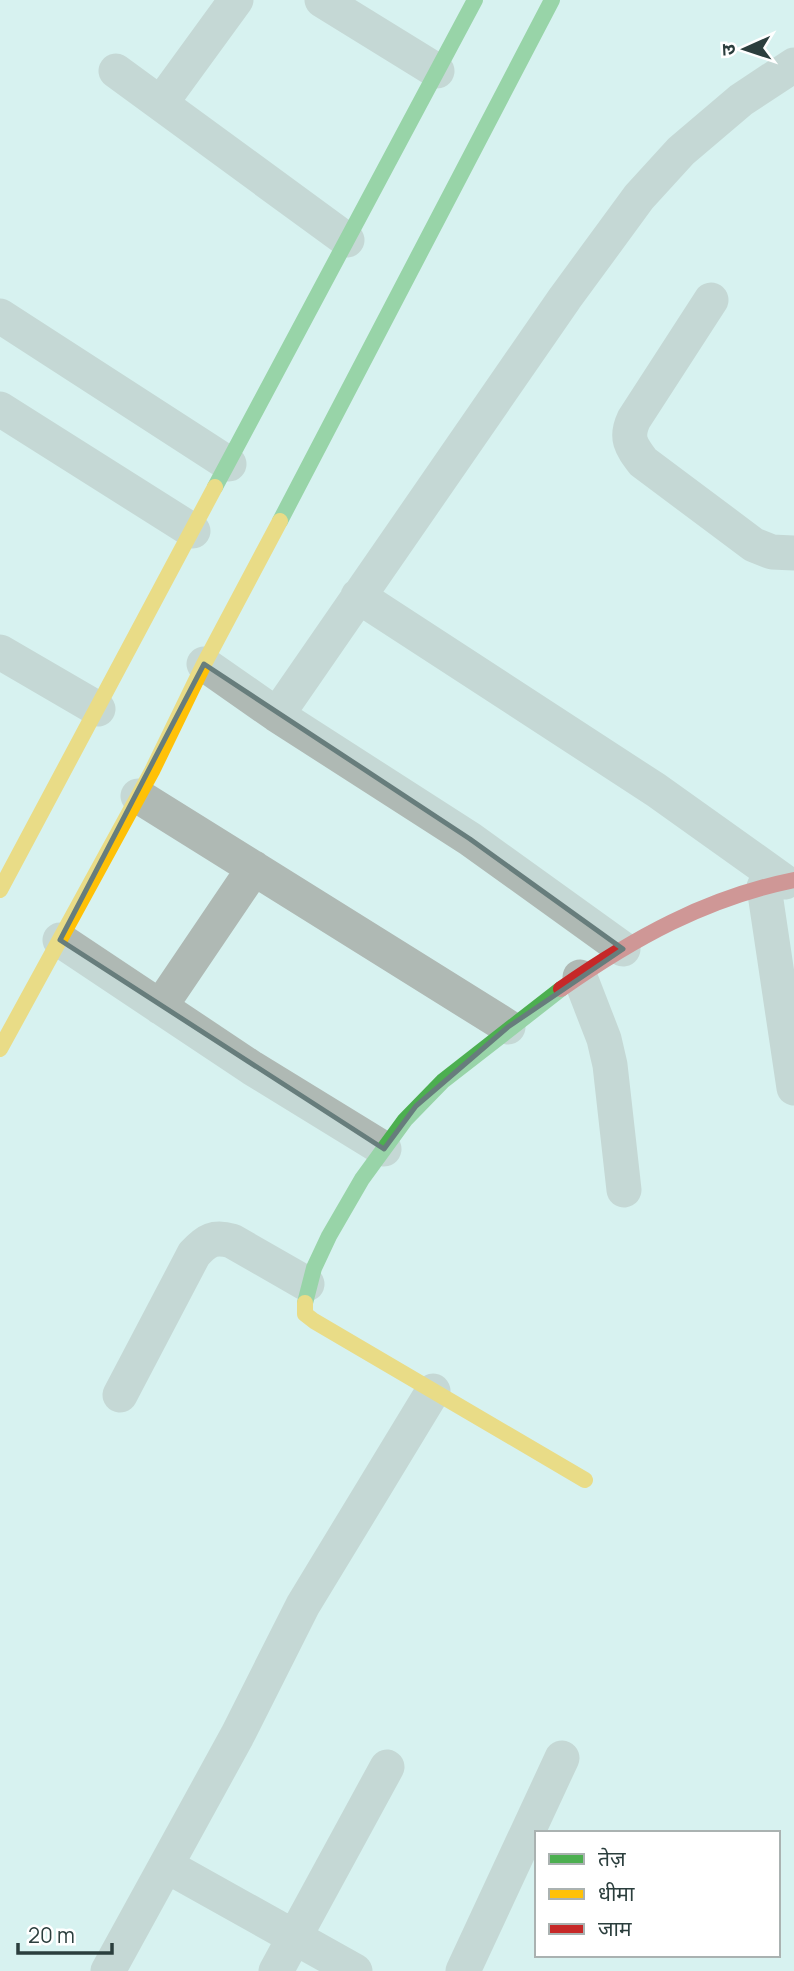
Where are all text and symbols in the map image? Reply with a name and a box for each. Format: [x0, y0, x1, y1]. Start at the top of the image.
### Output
north arrow [710, 14, 780, 84]
text: उ [715, 43, 741, 56]
legend [535, 1831, 780, 1957]
text: तेज़ [598, 1844, 626, 1872]
text: धीमा [598, 1879, 635, 1907]
scale bar [18, 1912, 112, 1956]
text: जाम [598, 1914, 632, 1942]
text: 20 m [28, 1921, 75, 1949]

